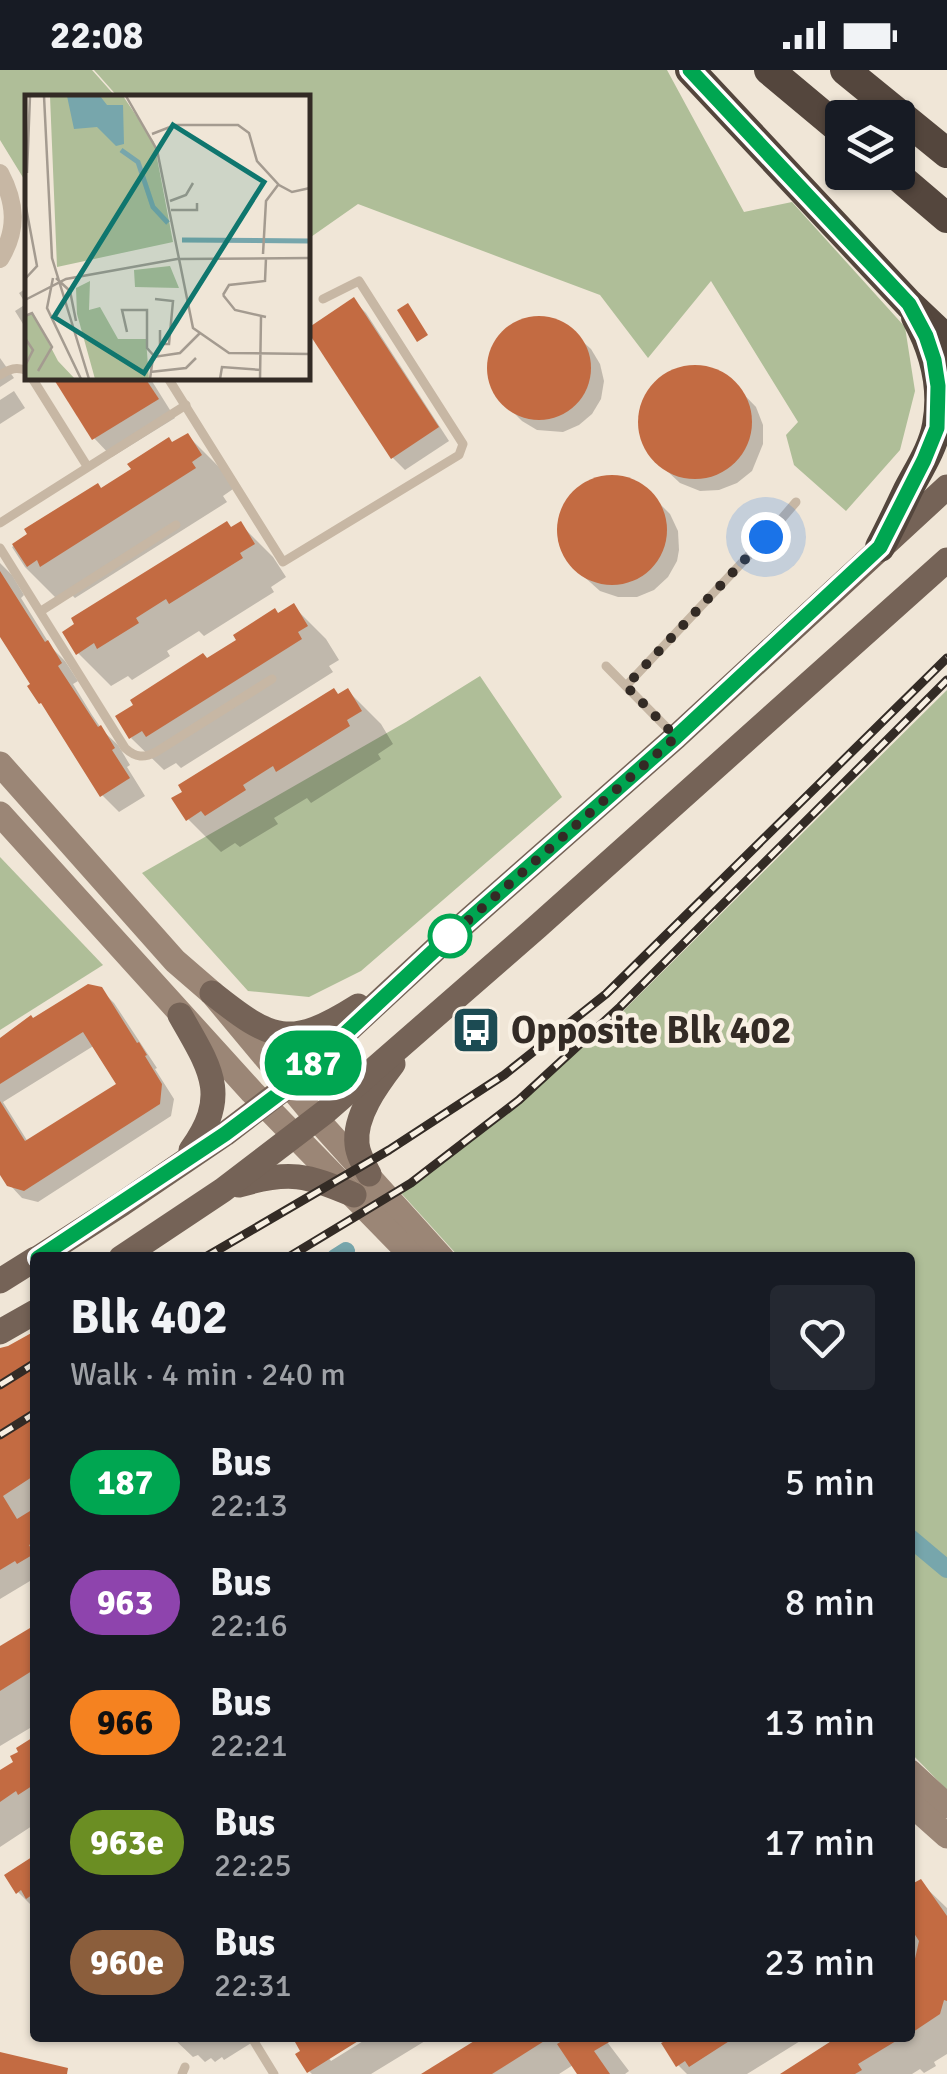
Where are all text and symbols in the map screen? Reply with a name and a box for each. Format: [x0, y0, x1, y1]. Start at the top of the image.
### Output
text: 22:08 [50, 12, 143, 59]
inset map [25, 95, 310, 380]
map controls [825, 100, 915, 190]
button: layers [825, 100, 915, 190]
your location [741, 512, 791, 562]
unlabelled marker [429, 915, 471, 957]
bus stop icon: Opposite Blk 402 [450, 1004, 502, 1056]
place label: Opposite Blk 402 [511, 1007, 791, 1054]
line badge: 187 [256, 1030, 370, 1096]
text: 187 [285, 1042, 341, 1085]
button: heart [770, 1285, 875, 1390]
text: Blk 402 [70, 1288, 228, 1347]
text: Walk · 4 min · 240 m [70, 1355, 346, 1394]
text: Bus [210, 1439, 271, 1486]
text: 5 min [785, 1459, 875, 1506]
text: 187 [97, 1461, 153, 1504]
text: 22:13 [210, 1486, 288, 1525]
text: Bus [210, 1559, 271, 1606]
text: 8 min [785, 1579, 875, 1626]
text: 963 [97, 1581, 153, 1624]
text: 22:16 [210, 1606, 288, 1645]
text: Bus [210, 1679, 271, 1726]
text: 13 min [764, 1699, 875, 1746]
text: 966 [97, 1701, 153, 1744]
text: 22:21 [210, 1726, 288, 1765]
text: Bus [214, 1799, 275, 1846]
text: 17 min [764, 1819, 875, 1866]
text: 963e [90, 1821, 164, 1864]
text: 22:25 [214, 1846, 292, 1885]
text: Bus [214, 1919, 275, 1966]
text: 23 min [764, 1939, 875, 1986]
text: 960e [90, 1941, 164, 1984]
text: 22:31 [214, 1966, 292, 2005]

